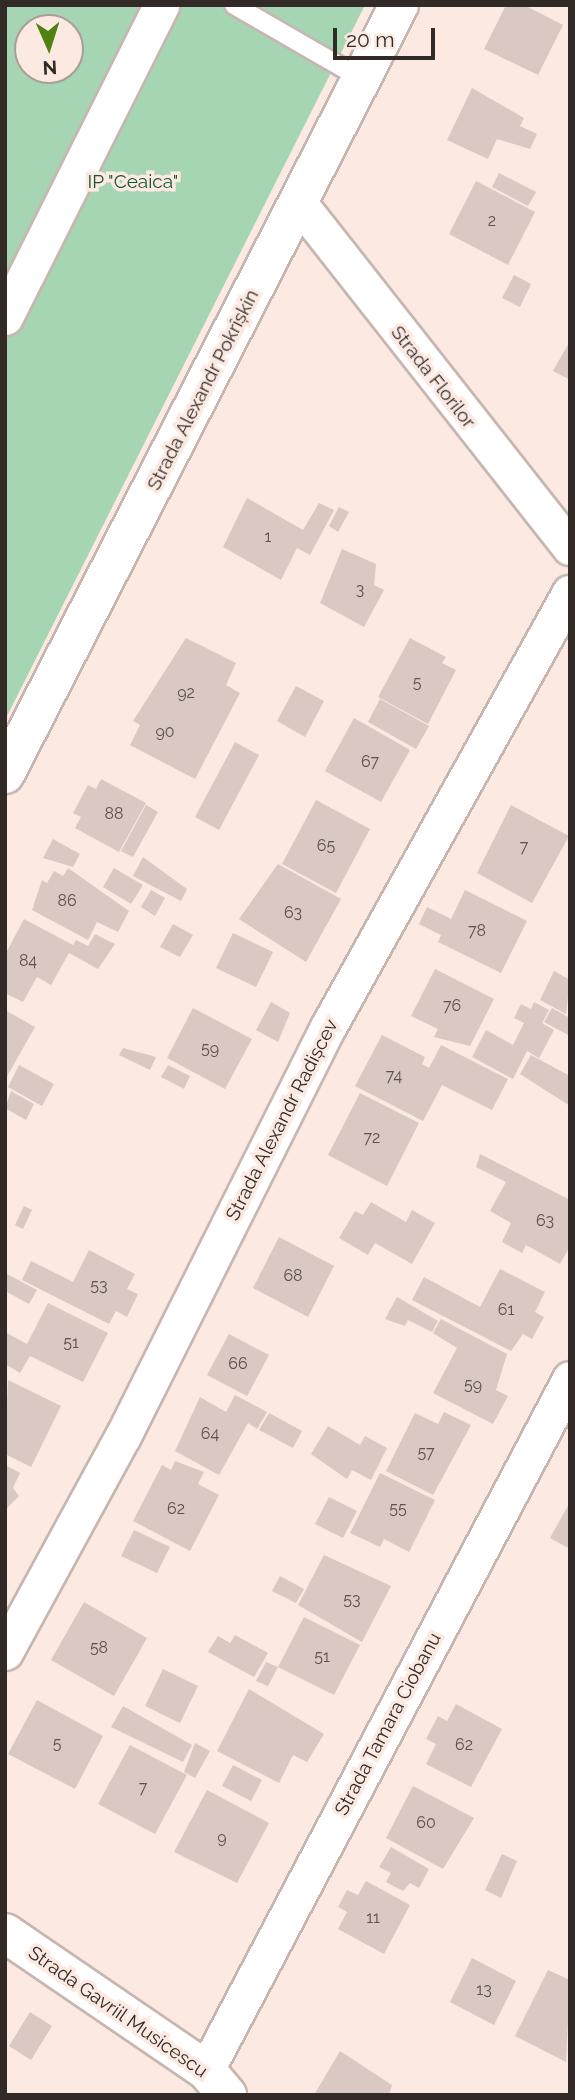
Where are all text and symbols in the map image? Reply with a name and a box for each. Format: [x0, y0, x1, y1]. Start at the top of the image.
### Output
north arrow [14, 14, 84, 84]
scale bar [337, 14, 438, 58]
text: 20 m [346, 27, 394, 52]
text: N [42, 57, 58, 79]
park label: IP "Ceaica" [87, 171, 179, 193]
house number: 2 [488, 211, 496, 231]
street label: Strada Alexandr Pokrîșkin [142, 285, 264, 495]
street label: Strada Florilor [386, 321, 480, 433]
house number: 1 [265, 527, 271, 547]
house number: 3 [356, 580, 364, 600]
house number: 5 [413, 673, 421, 693]
house number: 92 [177, 683, 195, 703]
house number: 90 [155, 722, 175, 742]
house number: 67 [361, 752, 379, 772]
house number: 88 [105, 804, 123, 824]
house number: 65 [317, 836, 335, 856]
house number: 7 [520, 837, 528, 857]
house number: 86 [57, 891, 77, 911]
house number: 63 [284, 903, 302, 923]
house number: 78 [468, 921, 486, 941]
house number: 84 [19, 951, 37, 971]
house number: 76 [443, 996, 461, 1016]
street label: Strada Alexandr Radișcev [221, 1015, 343, 1225]
house number: 59 [201, 1039, 219, 1059]
house number: 74 [386, 1066, 402, 1086]
house number: 72 [364, 1128, 380, 1148]
house number: 63 [536, 1211, 554, 1231]
house number: 68 [283, 1266, 303, 1286]
house number: 53 [90, 1276, 108, 1296]
house number: 61 [498, 1300, 514, 1320]
house number: 51 [63, 1333, 79, 1353]
house number: 66 [228, 1354, 248, 1374]
house number: 59 [464, 1375, 482, 1395]
house number: 64 [201, 1424, 219, 1444]
house number: 57 [417, 1443, 435, 1463]
house number: 62 [167, 1499, 185, 1519]
house number: 55 [389, 1499, 407, 1519]
house number: 53 [343, 1590, 361, 1610]
street label: Strada Tamara Ciobanu [330, 1628, 446, 1820]
house number: 58 [90, 1638, 108, 1658]
house number: 51 [314, 1647, 330, 1667]
house number: 5 [53, 1734, 61, 1754]
house number: 62 [455, 1735, 473, 1755]
house number: 7 [139, 1778, 147, 1798]
house number: 60 [416, 1813, 436, 1833]
house number: 9 [217, 1828, 227, 1848]
house number: 11 [366, 1908, 380, 1928]
street label: Strada Gavriil Musicescu [24, 1941, 212, 2083]
house number: 13 [476, 1980, 492, 2000]

